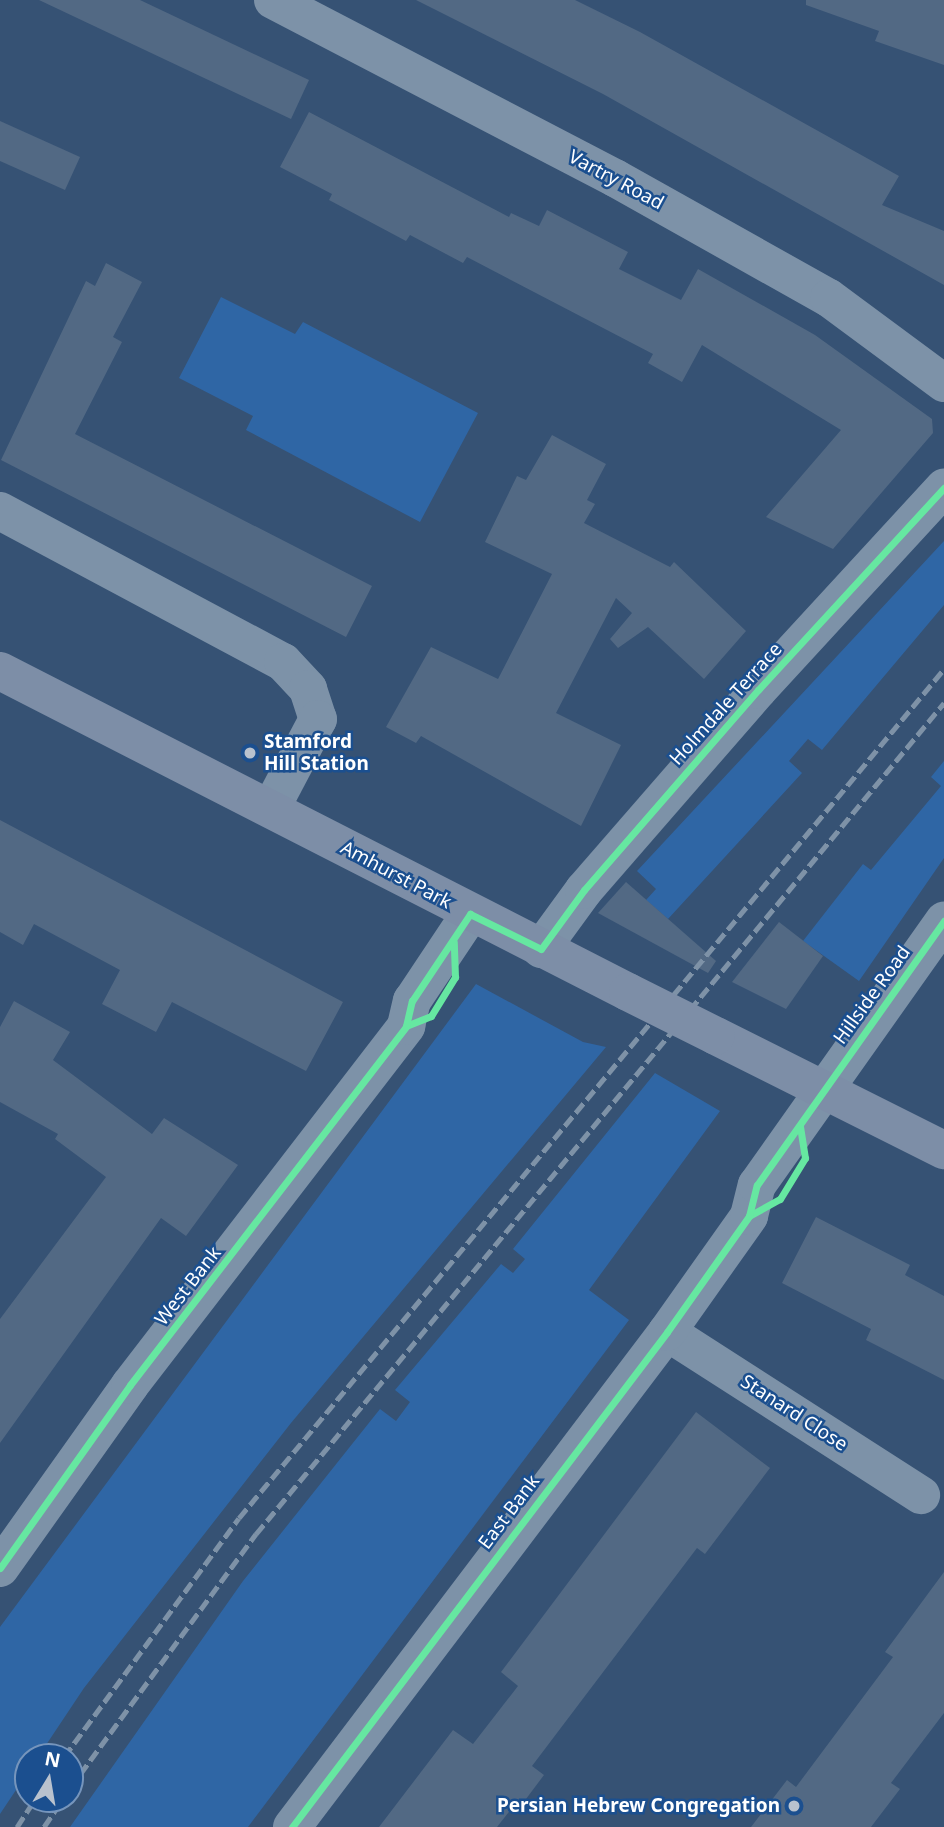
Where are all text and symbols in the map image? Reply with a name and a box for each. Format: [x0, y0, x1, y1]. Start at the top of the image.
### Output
street label: Vartry Road [565, 145, 667, 215]
street label: Holmdale Terrace [665, 638, 787, 770]
place label: Stamford Hill Station [264, 731, 369, 775]
marker: Stamford Hill Station [242, 745, 258, 761]
street label: Amhurst Park [337, 836, 455, 914]
street label: Hillside Road [829, 941, 915, 1049]
street label: West Bank [150, 1242, 226, 1330]
street label: Stanard Close [736, 1370, 852, 1456]
street label: East Bank [474, 1470, 544, 1554]
north arrow [14, 1743, 84, 1813]
text: N [43, 1745, 63, 1774]
place label: Persian Hebrew Congregation [497, 1795, 780, 1817]
marker: Persian Hebrew Congregation [786, 1798, 802, 1814]

